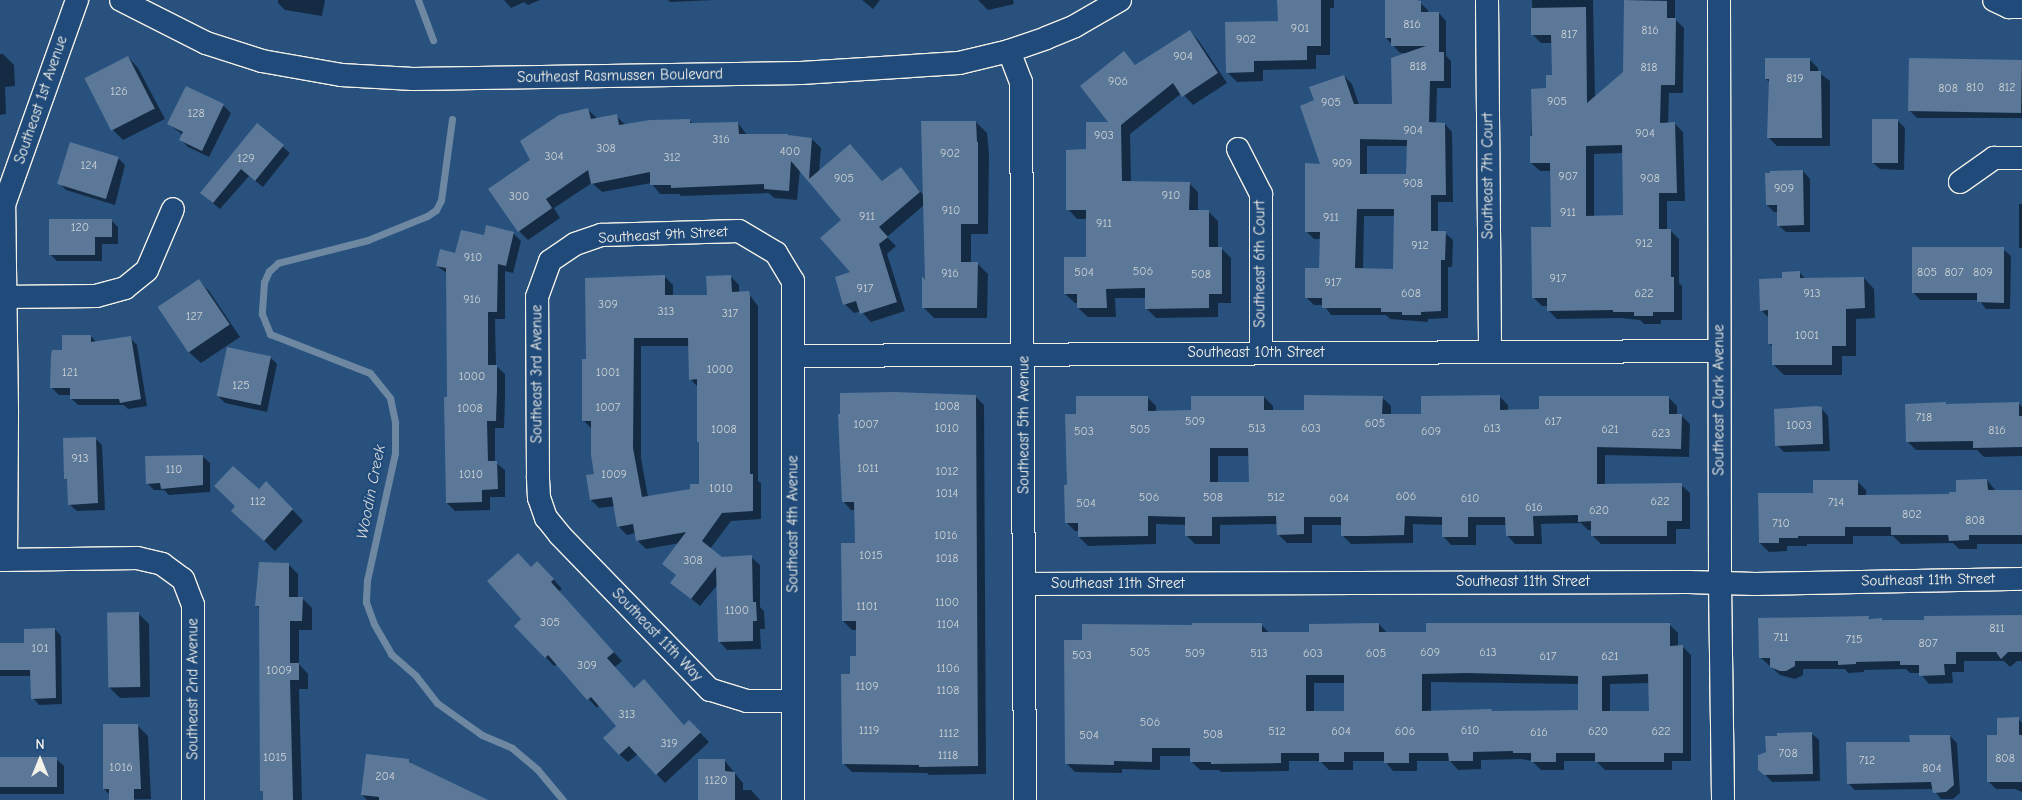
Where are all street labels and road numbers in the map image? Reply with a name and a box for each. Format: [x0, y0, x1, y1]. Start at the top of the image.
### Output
street label: Southeast 1st Avenue [11, 34, 71, 166]
street label: Southeast Rasmussen Boulevard [517, 65, 723, 87]
street label: Southeast 7th Court [1479, 113, 1497, 239]
street label: Southeast 6th Court [1251, 200, 1269, 328]
street label: Southeast 9th Street [598, 223, 728, 247]
street label: Southeast 3rd Avenue [528, 305, 546, 443]
street label: Southeast Clark Avenue [1710, 324, 1728, 476]
street label: Southeast 10th Street [1188, 344, 1324, 362]
street label: Southeast 5th Avenue [1015, 356, 1033, 494]
street label: Southeast 4th Avenue [784, 455, 802, 593]
street label: Southeast 11th Street [1861, 570, 1995, 590]
street label: Southeast 11th Street [1456, 573, 1590, 591]
street label: Southeast 11th Street [1051, 575, 1185, 593]
street label: Southeast 11th Way [608, 585, 706, 685]
street label: Southeast 2nd Avenue [184, 618, 202, 760]

